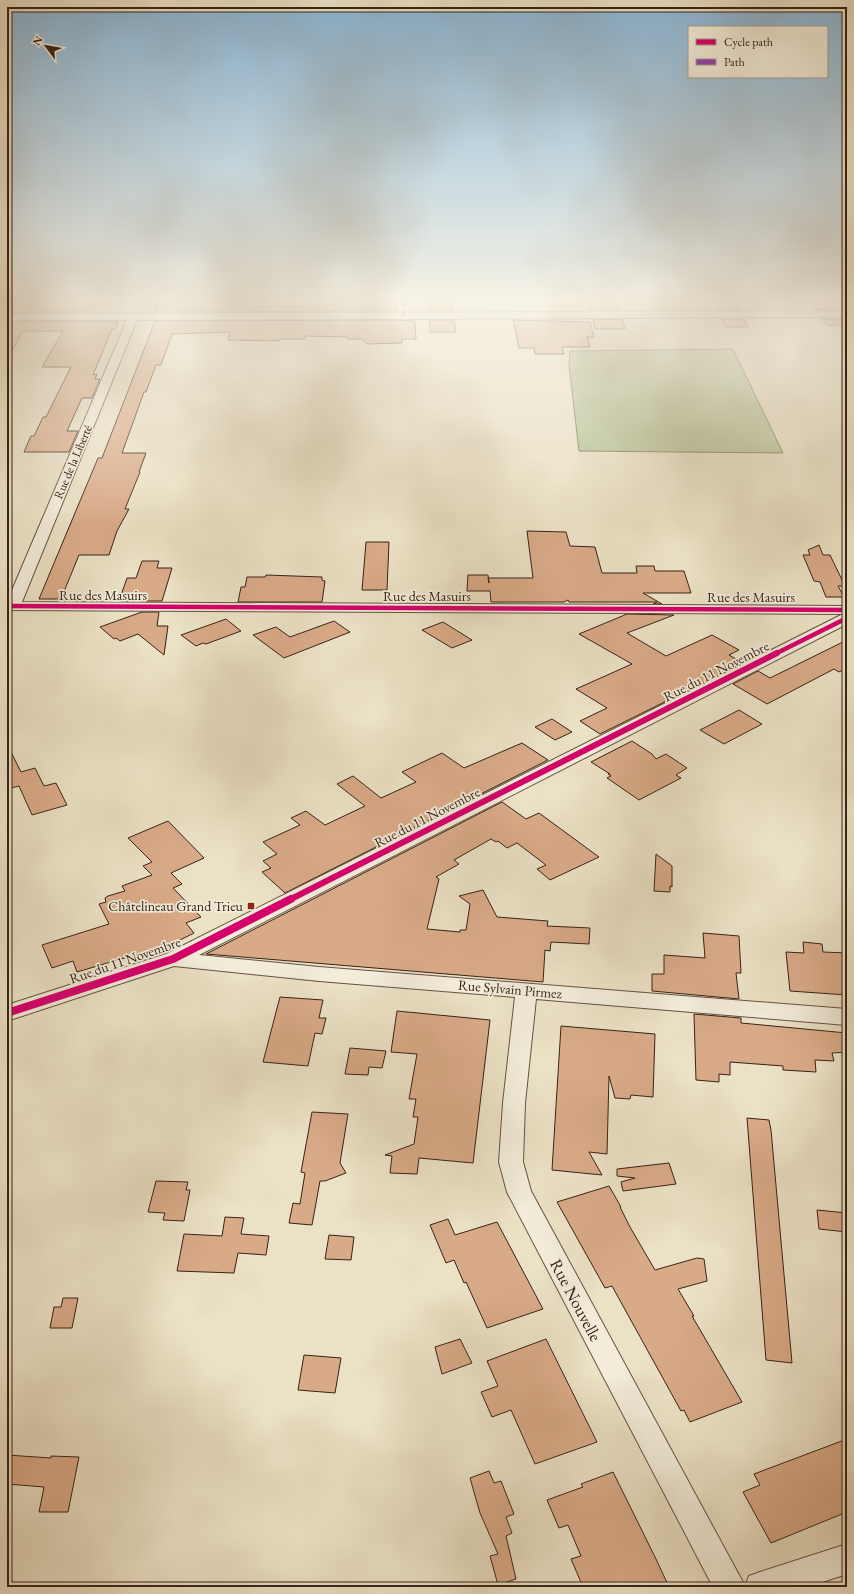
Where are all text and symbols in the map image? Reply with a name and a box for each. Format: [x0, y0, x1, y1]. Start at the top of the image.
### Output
north arrow [26, 26, 66, 66]
legend [688, 26, 828, 78]
text: N [29, 33, 46, 48]
text: Cycle path [724, 34, 773, 50]
text: Path [724, 54, 745, 70]
street label: Rue de la Liberté [50, 422, 96, 501]
street label: Rue des Masuirs [59, 586, 147, 604]
street label: Rue des Masuirs [383, 587, 471, 605]
street label: Rue des Masuirs [707, 588, 795, 606]
street label: Rue du 11 Novembre [660, 636, 772, 705]
street label: Rue du 11 Novembre [371, 782, 483, 851]
place label: Châtelineau Grand Trieu [108, 897, 244, 915]
marker: Châtelineau Grand Trieu [246, 901, 256, 911]
street label: Rue du 11 Novembre [67, 932, 183, 987]
street label: Rue Sylvain Pirmez [457, 975, 563, 1003]
street label: Rue Nouvelle [545, 1255, 607, 1345]

